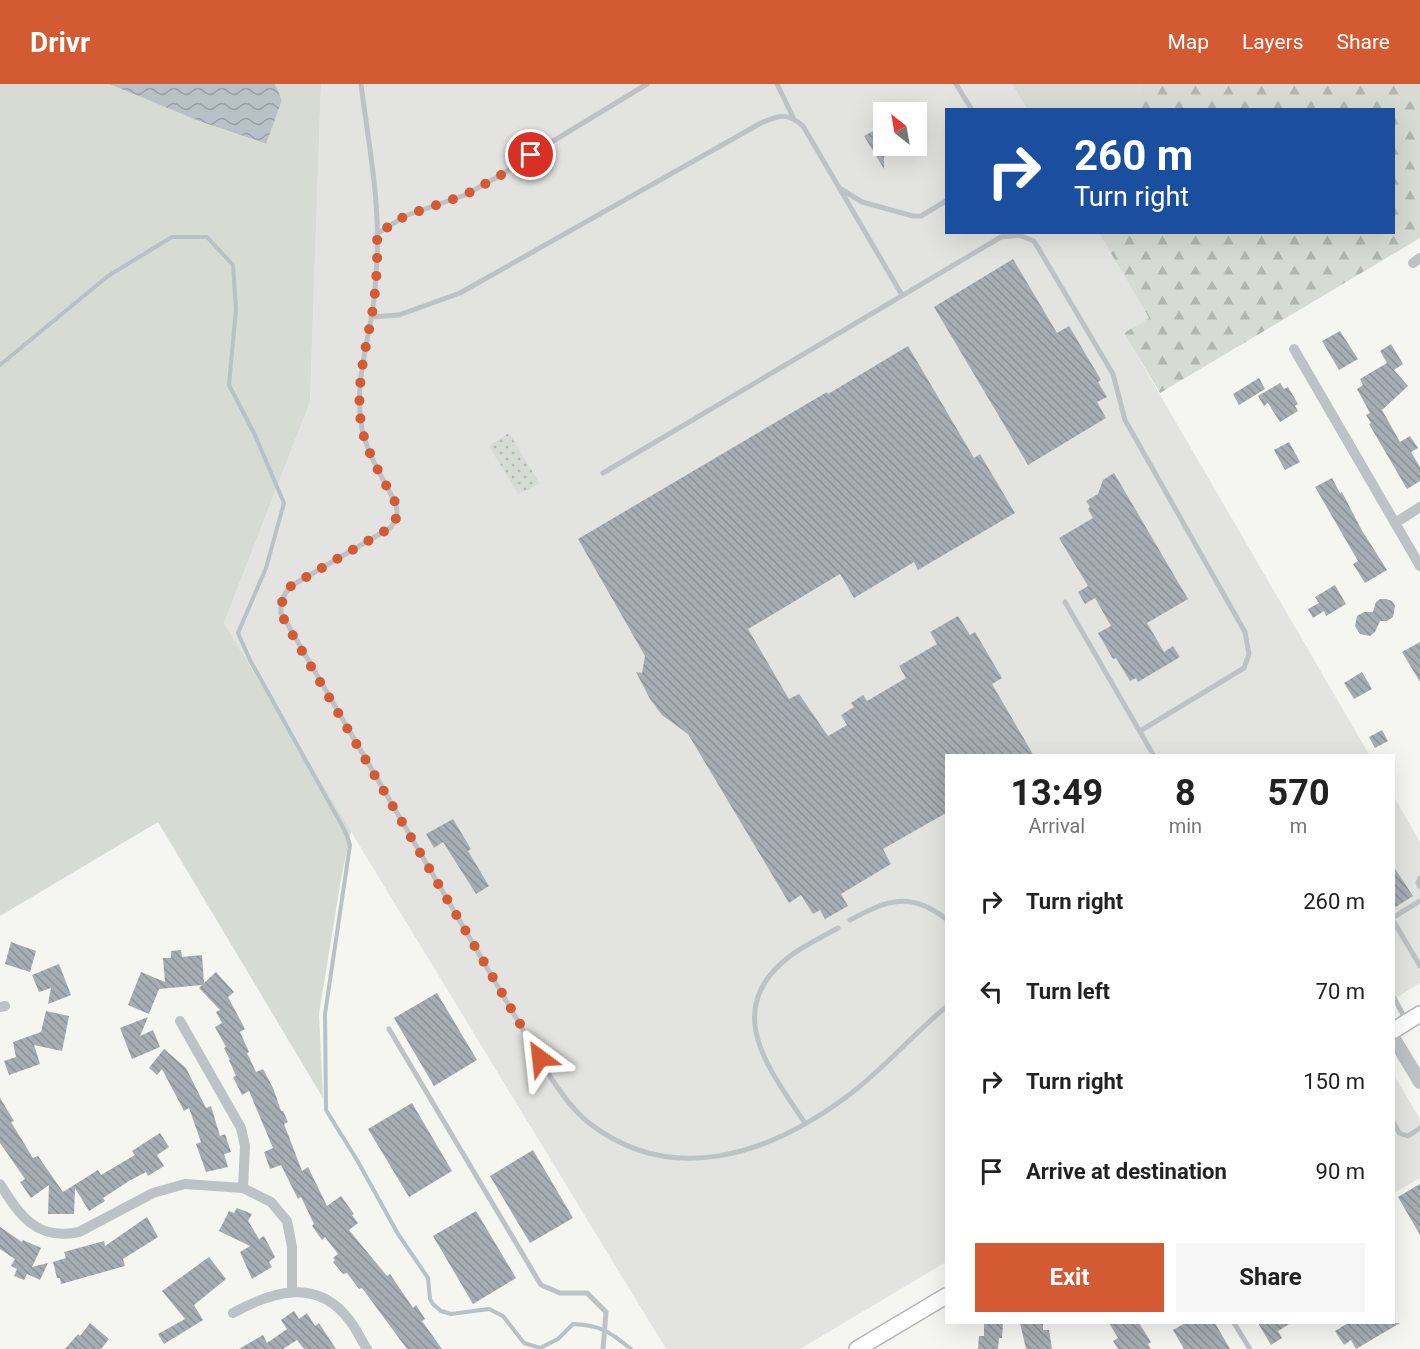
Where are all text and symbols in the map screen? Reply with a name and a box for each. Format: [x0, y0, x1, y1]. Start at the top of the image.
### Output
text: Drivr [30, 26, 90, 59]
text: Map [1167, 30, 1209, 54]
text: Layers [1242, 30, 1303, 54]
text: Share [1336, 30, 1390, 54]
north arrow [873, 102, 927, 156]
map controls [873, 102, 927, 156]
pin [505, 129, 556, 180]
text: 260 m [1074, 131, 1193, 180]
icon: right [975, 132, 1053, 210]
icon: arrive [514, 138, 547, 171]
text: Turn right [1074, 181, 1189, 213]
text: 13:49 [1010, 772, 1103, 814]
text: 8 [1175, 772, 1196, 814]
text: 570 [1268, 772, 1330, 814]
text: Arrival [1028, 814, 1085, 838]
text: min [1169, 814, 1202, 838]
text: m [1290, 814, 1307, 838]
icon: right [975, 885, 1008, 918]
text: Turn right [1026, 889, 1123, 914]
text: 260 m [1303, 889, 1365, 914]
icon: left [975, 975, 1008, 1008]
text: Turn left [1026, 979, 1110, 1004]
text: 70 m [1316, 979, 1365, 1004]
position arrow [508, 1026, 572, 1090]
icon: right [975, 1065, 1008, 1098]
text: Turn right [1026, 1069, 1123, 1094]
text: 150 m [1303, 1069, 1365, 1094]
icon: arrive [975, 1155, 1008, 1188]
text: Arrive at destination [1026, 1159, 1227, 1184]
text: 90 m [1316, 1159, 1365, 1184]
button: Exit [975, 1243, 1164, 1312]
button: Share [1176, 1243, 1365, 1312]

